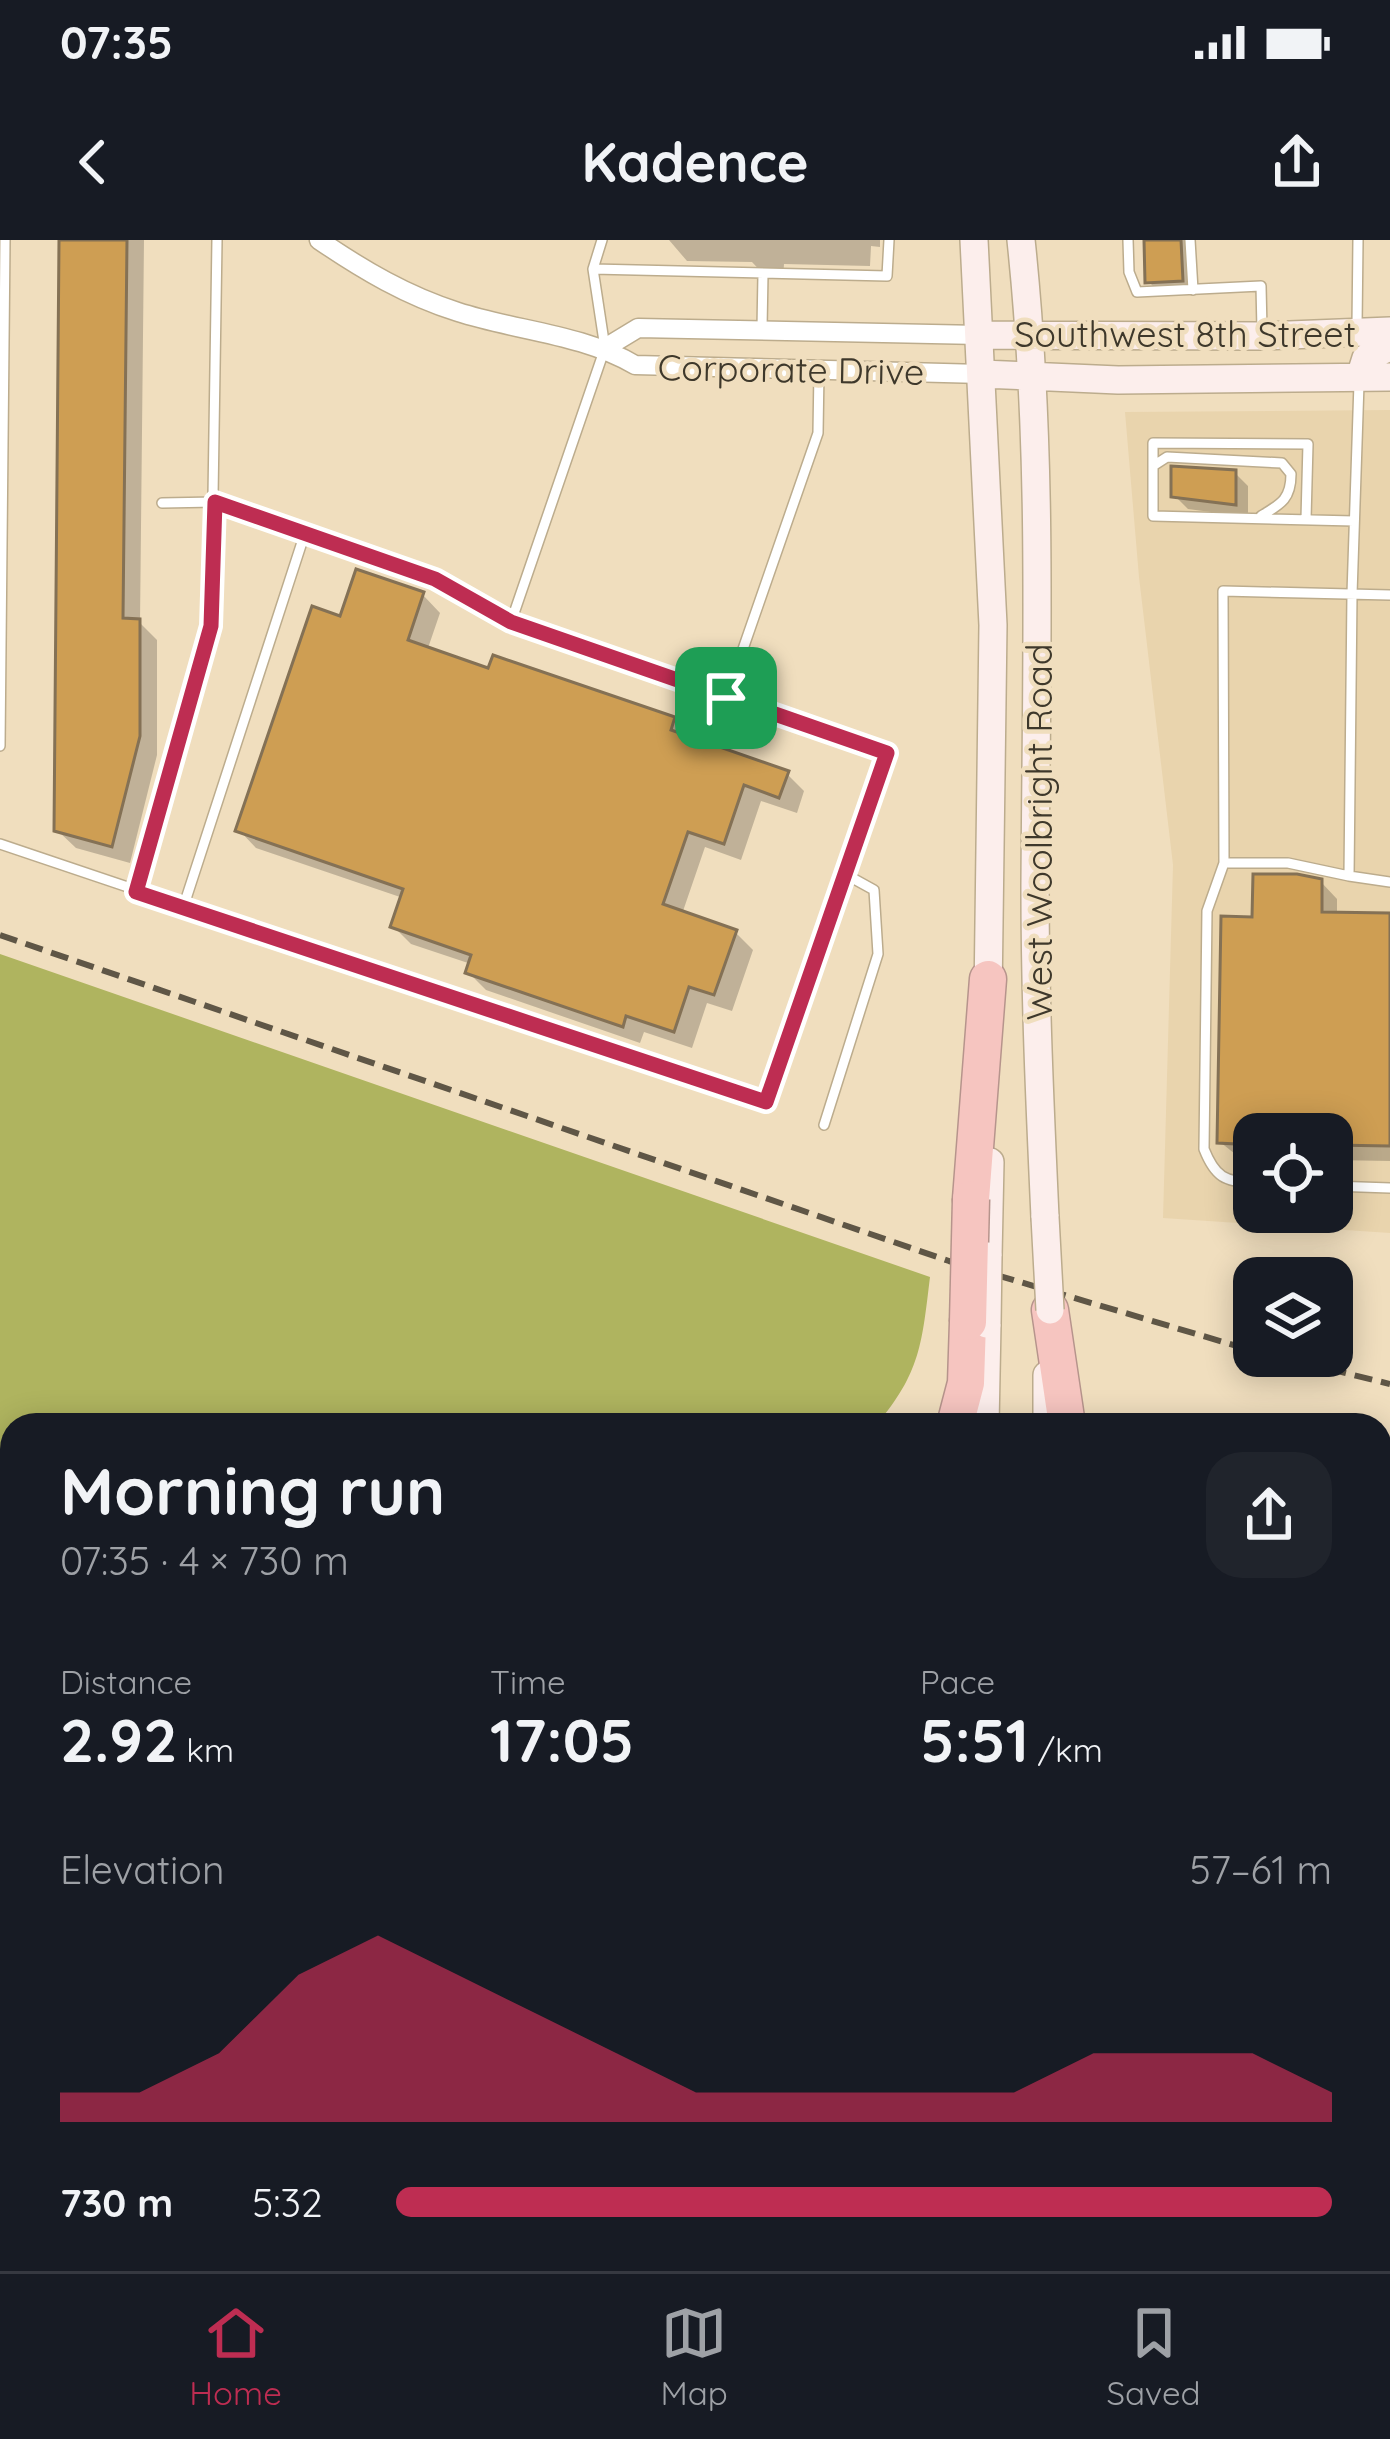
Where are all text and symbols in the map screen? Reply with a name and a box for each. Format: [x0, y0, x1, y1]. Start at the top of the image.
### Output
text: 07:35 [60, 14, 173, 70]
text: Kadence [581, 128, 809, 196]
icon: back [60, 129, 126, 195]
icon: share [1264, 129, 1330, 195]
street label: Southwest 8th Street [1014, 311, 1356, 356]
street label: Corporate Drive [657, 344, 925, 394]
street label: West Woolbright Road [1016, 643, 1061, 1021]
pin [675, 647, 777, 749]
icon: arrive [693, 665, 759, 731]
map controls [1233, 1113, 1353, 1377]
button: locate [1233, 1113, 1353, 1233]
button: layers [1233, 1257, 1353, 1377]
text: Morning run [60, 1449, 445, 1532]
button: share [1206, 1452, 1332, 1578]
text: 07:35 · 4 × 730 m [60, 1536, 349, 1585]
text: Distance [60, 1661, 192, 1702]
text: Time [490, 1661, 566, 1702]
text: Pace [920, 1661, 995, 1702]
text: 2.92 [60, 1702, 177, 1777]
text: 17:05 [490, 1702, 634, 1777]
text: 5:51 [920, 1702, 1029, 1777]
text: km [177, 1729, 234, 1770]
text: /km [1029, 1729, 1103, 1770]
text: Elevation [60, 1845, 224, 1894]
text: 57–61 m [1189, 1845, 1332, 1894]
text: 730 m [60, 2178, 173, 2227]
text: 5:32 [252, 2178, 323, 2227]
tab: Home [189, 2300, 282, 2413]
tab: Map [661, 2300, 728, 2413]
tab: Saved [1107, 2300, 1201, 2413]

